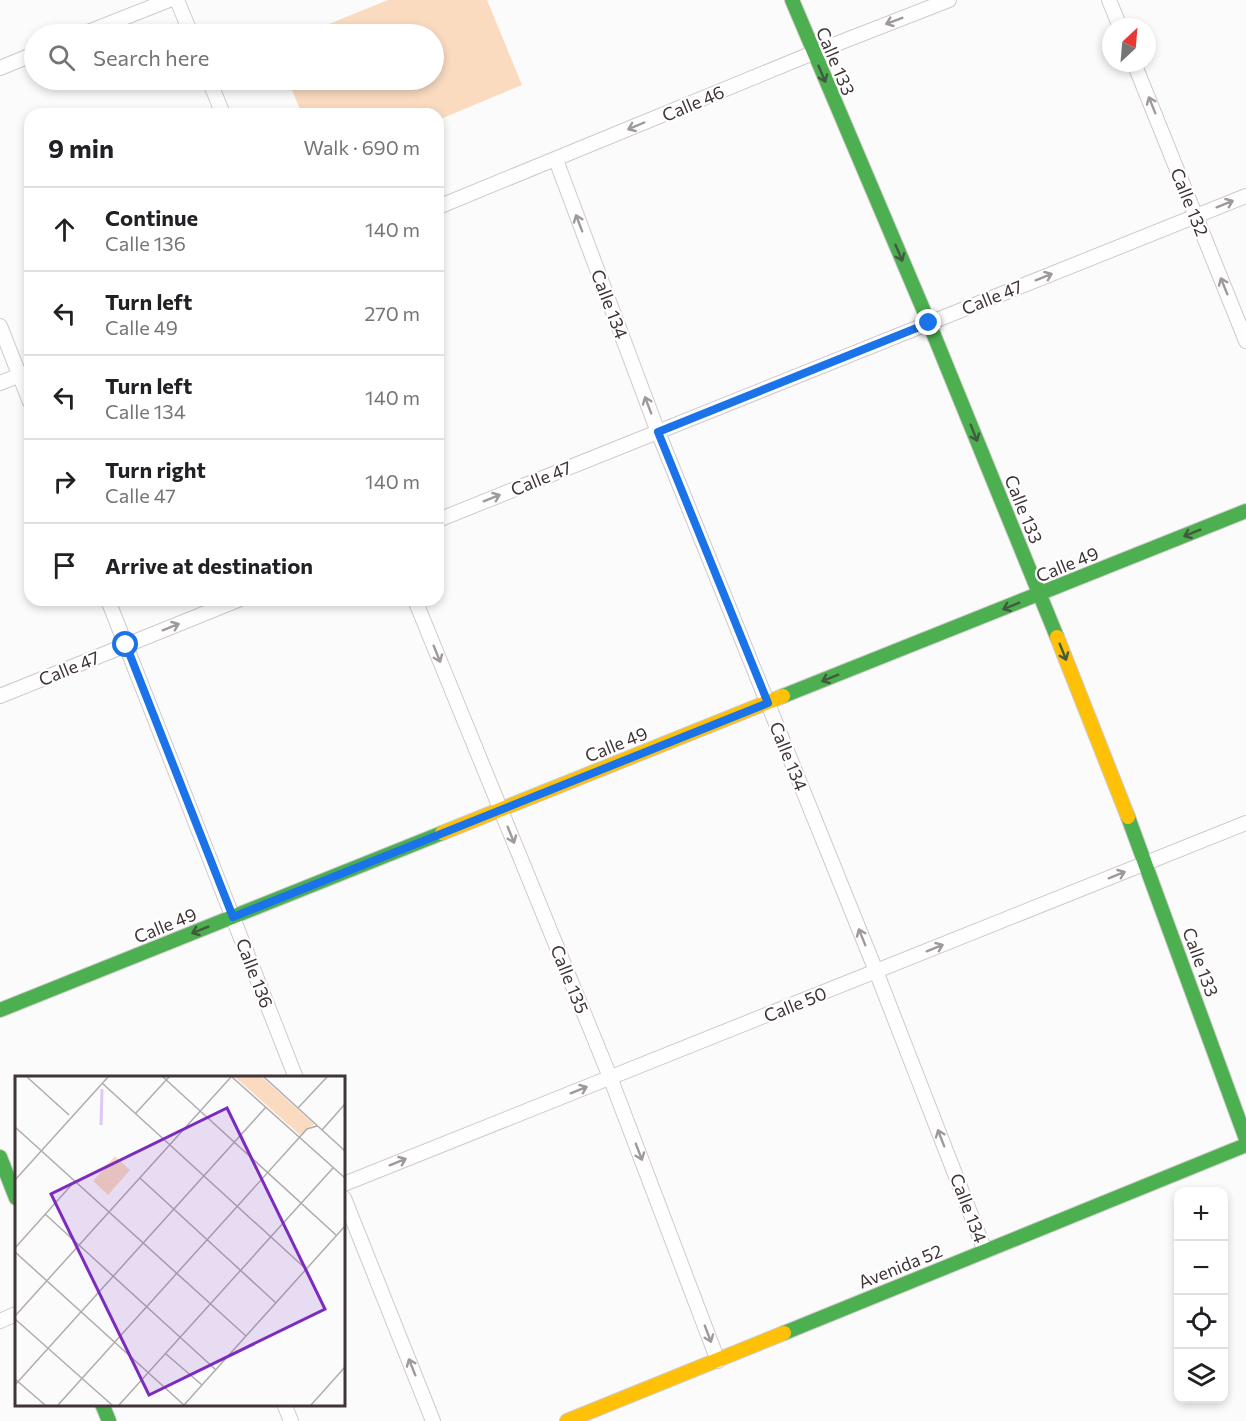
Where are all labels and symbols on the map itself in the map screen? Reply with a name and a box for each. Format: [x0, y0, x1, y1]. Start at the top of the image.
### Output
one-way arrow [885, 16, 904, 27]
north arrow [1102, 18, 1156, 72]
street label: Calle 133 [812, 24, 860, 98]
one-way arrow [817, 64, 828, 82]
street label: Calle 46 [659, 80, 727, 126]
one-way arrow [1145, 97, 1156, 115]
one-way arrow [627, 121, 645, 132]
street label: Calle 132 [1166, 165, 1214, 239]
one-way arrow [1215, 198, 1233, 209]
one-way arrow [573, 214, 584, 232]
one-way arrow [894, 243, 905, 261]
street label: Calle 134 [587, 266, 633, 342]
one-way arrow [1034, 271, 1052, 282]
street label: Calle 47 [958, 275, 1026, 319]
one-way arrow [1218, 278, 1229, 296]
route end [915, 309, 941, 335]
one-way arrow [642, 396, 653, 415]
one-way arrow [969, 423, 980, 441]
street label: Calle 47 [507, 456, 575, 500]
street label: Calle 133 [1000, 471, 1048, 547]
one-way arrow [483, 492, 501, 503]
one-way arrow [1183, 528, 1201, 539]
street label: Calle 49 [1032, 542, 1102, 586]
one-way arrow [1002, 601, 1020, 612]
one-way arrow [161, 621, 180, 632]
route start [112, 631, 138, 657]
one-way arrow [1058, 643, 1069, 661]
one-way arrow [432, 645, 443, 663]
street label: Calle 47 [35, 646, 103, 690]
one-way arrow [821, 673, 839, 684]
street label: Calle 134 [765, 718, 813, 794]
street label: Calle 49 [581, 722, 651, 766]
one-way arrow [506, 825, 517, 844]
one-way arrow [1107, 869, 1125, 880]
street label: Calle 49 [130, 903, 200, 947]
street label: Calle 133 [1178, 924, 1224, 1000]
one-way arrow [191, 925, 210, 936]
one-way arrow [856, 928, 867, 946]
street label: Calle 136 [232, 935, 278, 1011]
street label: Calle 135 [546, 941, 594, 1017]
one-way arrow [926, 941, 944, 952]
street label: Calle 50 [760, 981, 830, 1027]
inset map [15, 1076, 345, 1406]
one-way arrow [569, 1084, 588, 1095]
one-way arrow [935, 1129, 946, 1147]
one-way arrow [634, 1142, 645, 1161]
one-way arrow [388, 1156, 407, 1167]
street label: Calle 134 [946, 1170, 992, 1246]
street label: Avenida 52 [855, 1239, 945, 1293]
one-way arrow [703, 1324, 714, 1343]
one-way arrow [405, 1358, 416, 1376]

